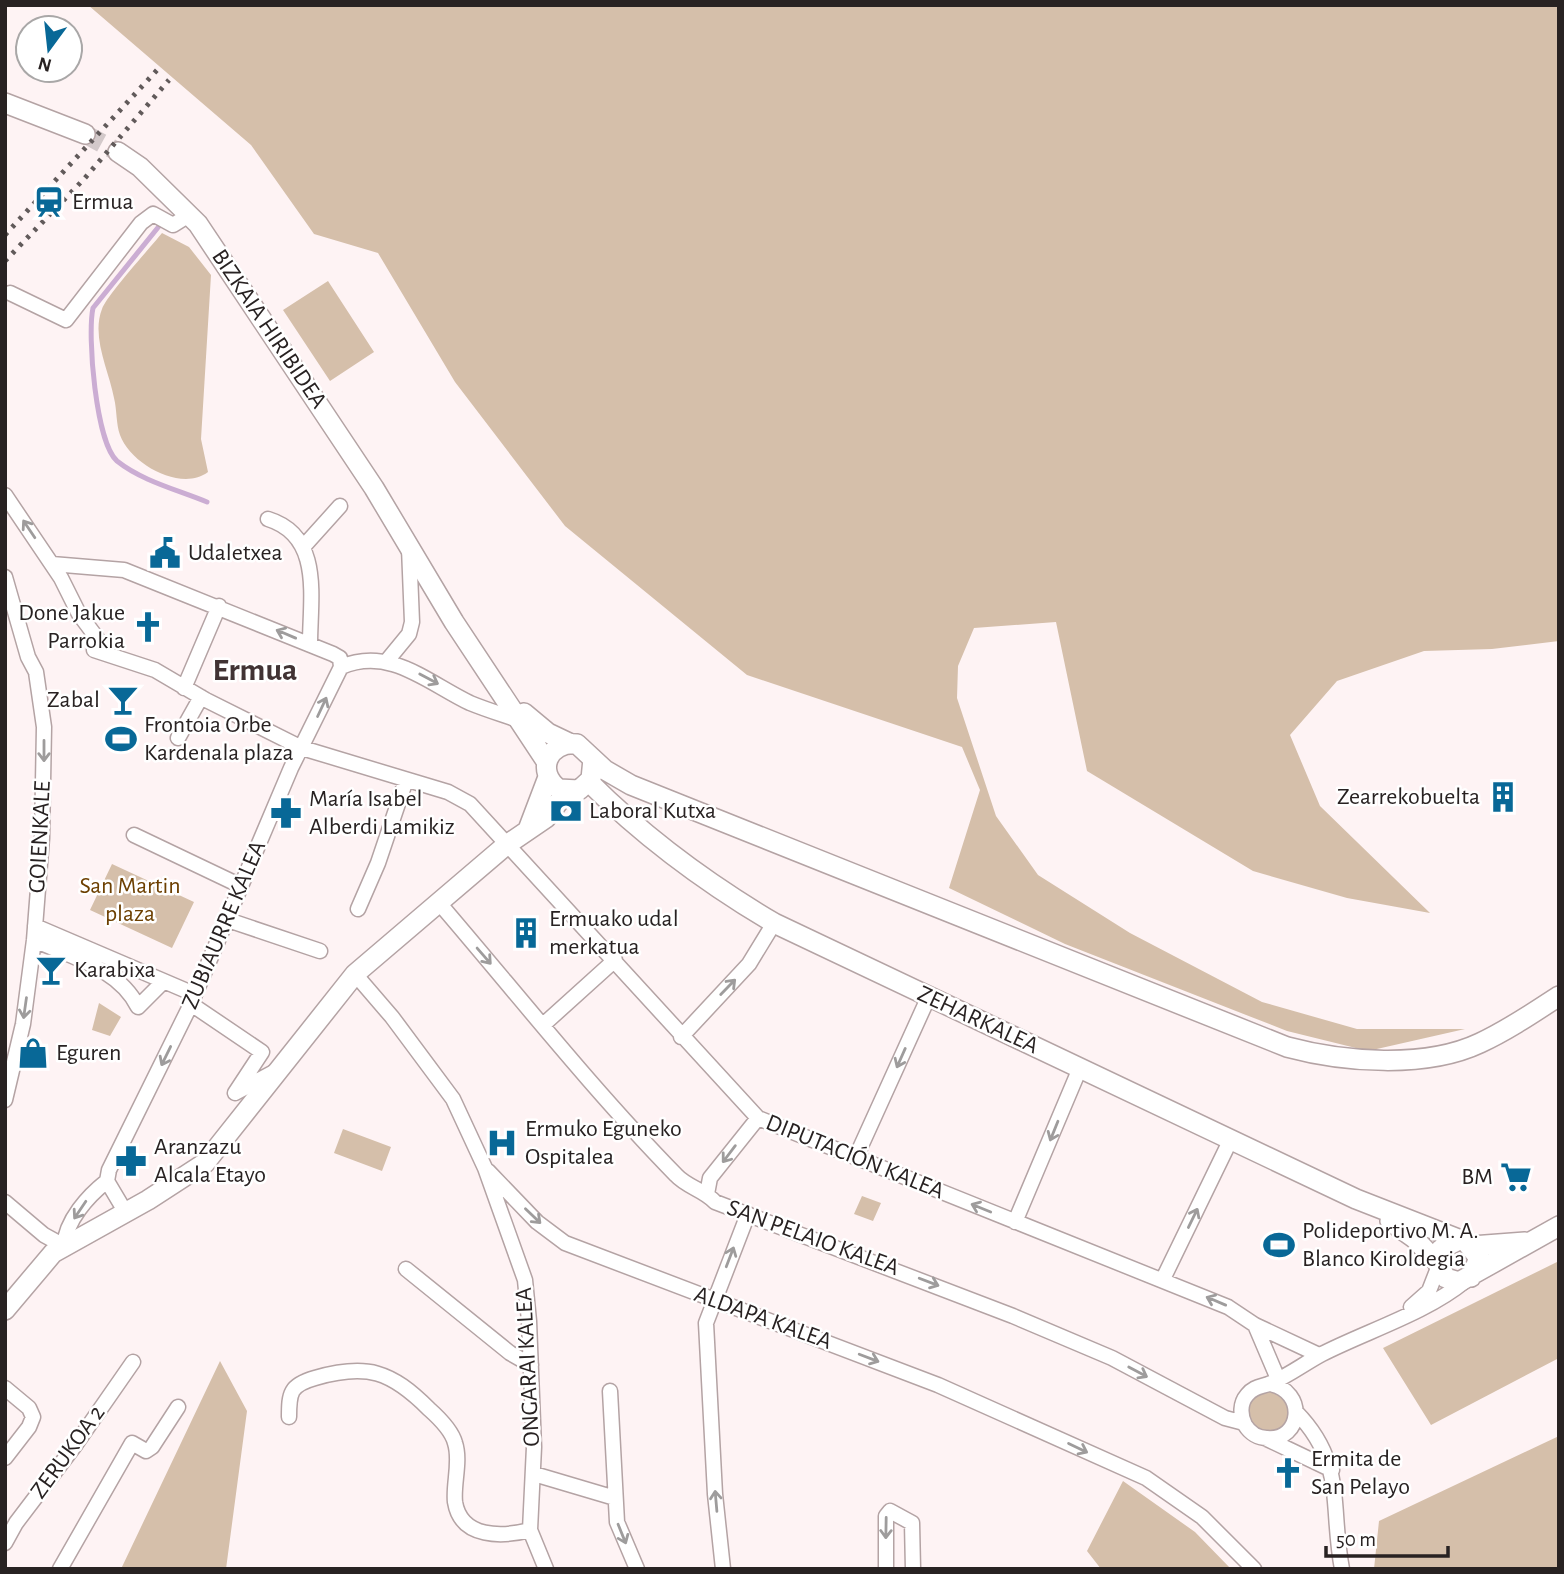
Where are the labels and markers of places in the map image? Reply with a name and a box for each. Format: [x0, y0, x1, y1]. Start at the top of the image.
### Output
station icon: Ermua [32, 185, 66, 219]
place label: Ermua [72, 190, 134, 214]
public building icon: Udaletxea [148, 536, 182, 570]
place label: Udaletxea [188, 541, 283, 565]
place label: Done Jakue Parrokia [18, 601, 125, 653]
church icon: Done Jakue Parrokia [131, 610, 165, 644]
bar icon: Zabal [106, 683, 140, 717]
place label: Zabal [47, 688, 100, 712]
place label: Frontoia Orbe Kardenala plaza [144, 713, 294, 765]
sports icon: Frontoia Orbe Kardenala plaza [104, 722, 138, 756]
building icon: Zearrekobuelta [1486, 780, 1520, 814]
place label: Zearrekobuelta [1337, 785, 1480, 809]
place label: María Isabel Alberdi Lamikiz [309, 787, 455, 839]
bank icon: Laboral Kutxa [549, 794, 583, 828]
pharmacy icon: María Isabel Alberdi Lamikiz [269, 796, 303, 830]
place label: Laboral Kutxa [589, 799, 716, 823]
place label: Ermuako udal merkatua [549, 907, 679, 959]
building icon: Ermuako udal merkatua [509, 916, 543, 950]
bar icon: Karabixa [34, 953, 68, 987]
place label: Karabixa [74, 958, 156, 982]
shop icon: Eguren [16, 1036, 50, 1070]
place label: Eguren [56, 1041, 121, 1065]
place label: Ermuko Eguneko Ospitalea [525, 1117, 682, 1169]
hospital icon: Ermuko Eguneko Ospitalea [485, 1126, 519, 1160]
place label: Aranzazu Alcala Etayo [154, 1135, 266, 1187]
pharmacy icon: Aranzazu Alcala Etayo [114, 1144, 148, 1178]
supermarket icon: BM [1499, 1160, 1533, 1194]
place label: BM [1461, 1165, 1493, 1189]
place label: Polideportivo M. A. Blanco Kiroldegia [1302, 1219, 1479, 1271]
sports icon: Polideportivo M. A. Blanco Kiroldegia [1262, 1228, 1296, 1262]
place label: Ermita de San Pelayo [1311, 1447, 1410, 1499]
church icon: Ermita de San Pelayo [1271, 1456, 1305, 1490]

